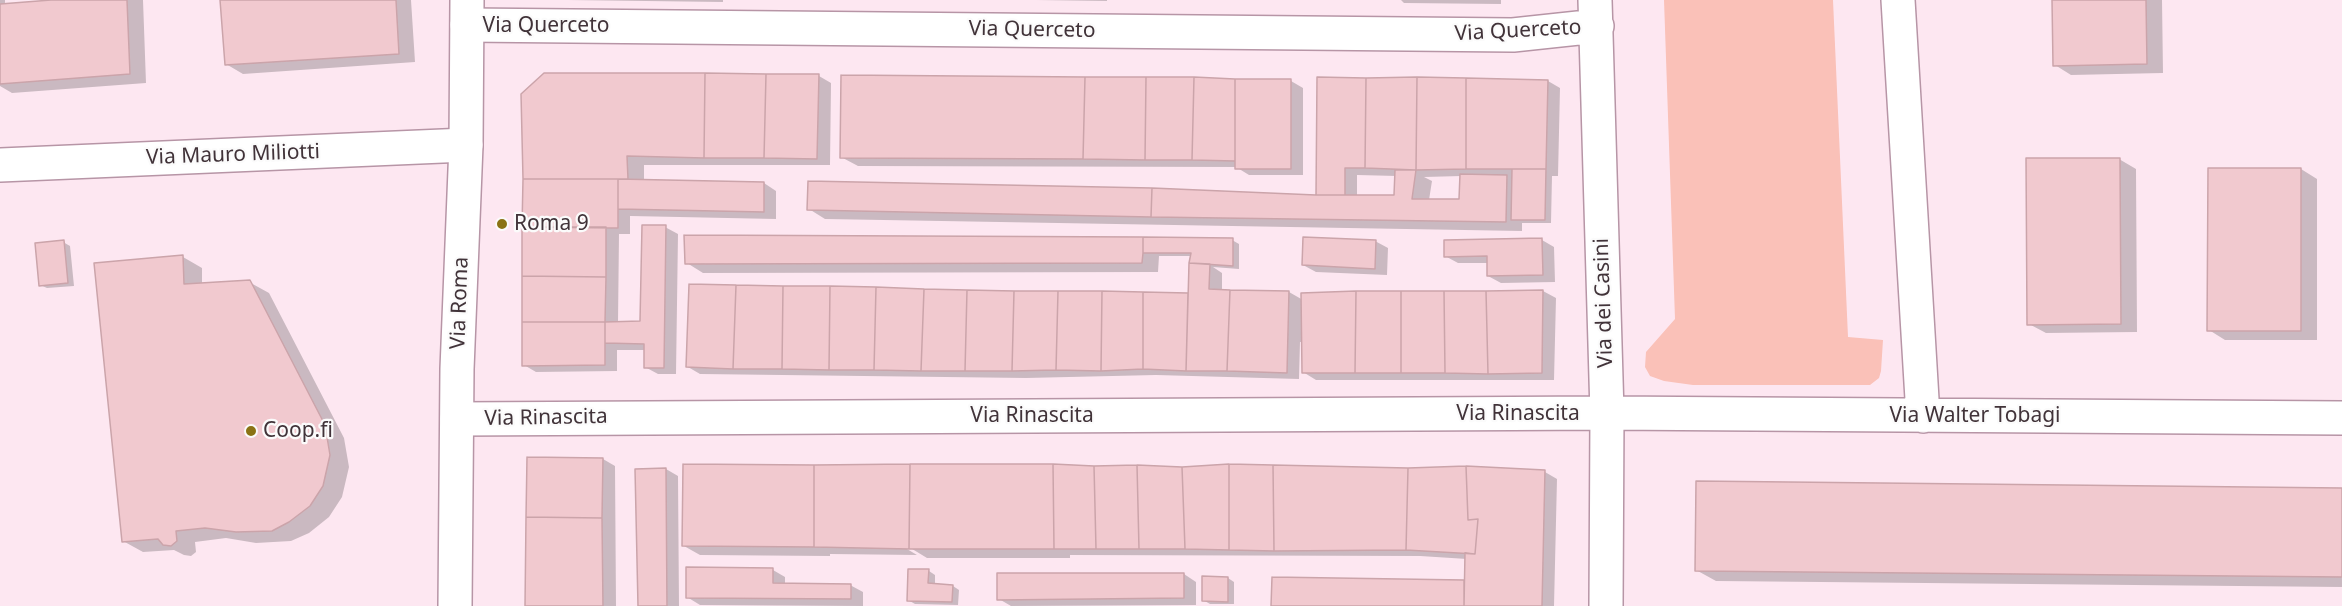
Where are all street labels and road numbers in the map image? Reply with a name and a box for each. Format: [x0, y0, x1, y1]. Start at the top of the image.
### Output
street label: Via Querceto [483, 13, 609, 39]
street label: Via Querceto [1454, 15, 1582, 47]
street label: Via Querceto [968, 16, 1096, 44]
street label: Via Mauro Miliotti [146, 139, 320, 171]
street label: Via dei Casini [1589, 238, 1619, 368]
street label: Via Roma [446, 256, 474, 350]
street label: Via Rinascita [1456, 401, 1580, 427]
street label: Via Rinascita [970, 403, 1094, 429]
street label: Via Walter Tobagi [1889, 403, 2061, 429]
street label: Via Rinascita [484, 404, 608, 432]

